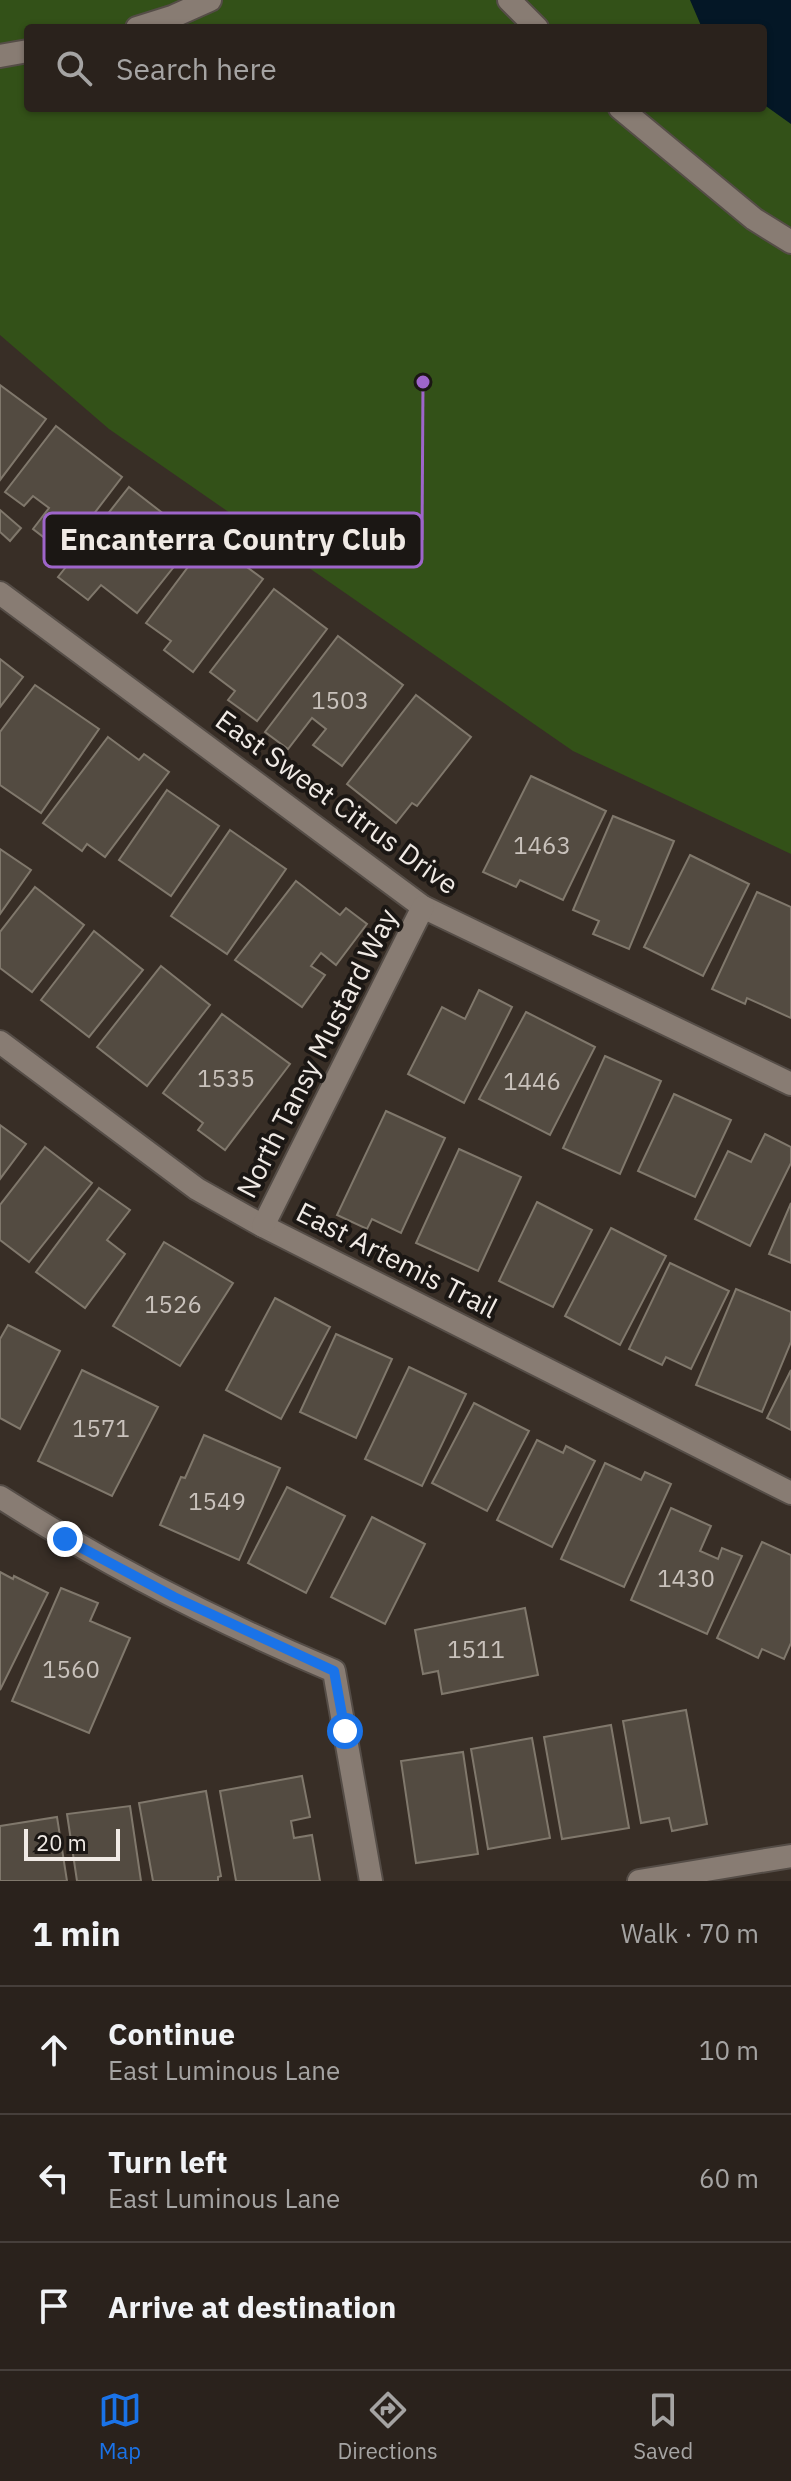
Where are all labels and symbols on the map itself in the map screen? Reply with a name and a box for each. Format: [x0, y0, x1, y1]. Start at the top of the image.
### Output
callout: Encanterra Country Club [44, 513, 422, 567]
text: Encanterra Country Club [60, 519, 406, 558]
house number: 1503 [311, 684, 369, 716]
street label: East Sweet Citrus Drive [208, 701, 466, 902]
house number: 1463 [513, 829, 571, 861]
street label: North Tansy Mustard Way [227, 902, 406, 1204]
house number: 1535 [197, 1062, 255, 1094]
house number: 1446 [503, 1065, 561, 1097]
street label: East Artemis Trail [290, 1193, 504, 1326]
house number: 1526 [144, 1288, 202, 1320]
house number: 1571 [72, 1412, 130, 1444]
house number: 1549 [188, 1485, 246, 1517]
route end [47, 1521, 83, 1557]
house number: 1430 [657, 1562, 715, 1594]
house number: 1511 [447, 1633, 505, 1665]
house number: 1560 [42, 1653, 100, 1685]
route start [327, 1713, 363, 1749]
scale bar [24, 1825, 120, 1861]

